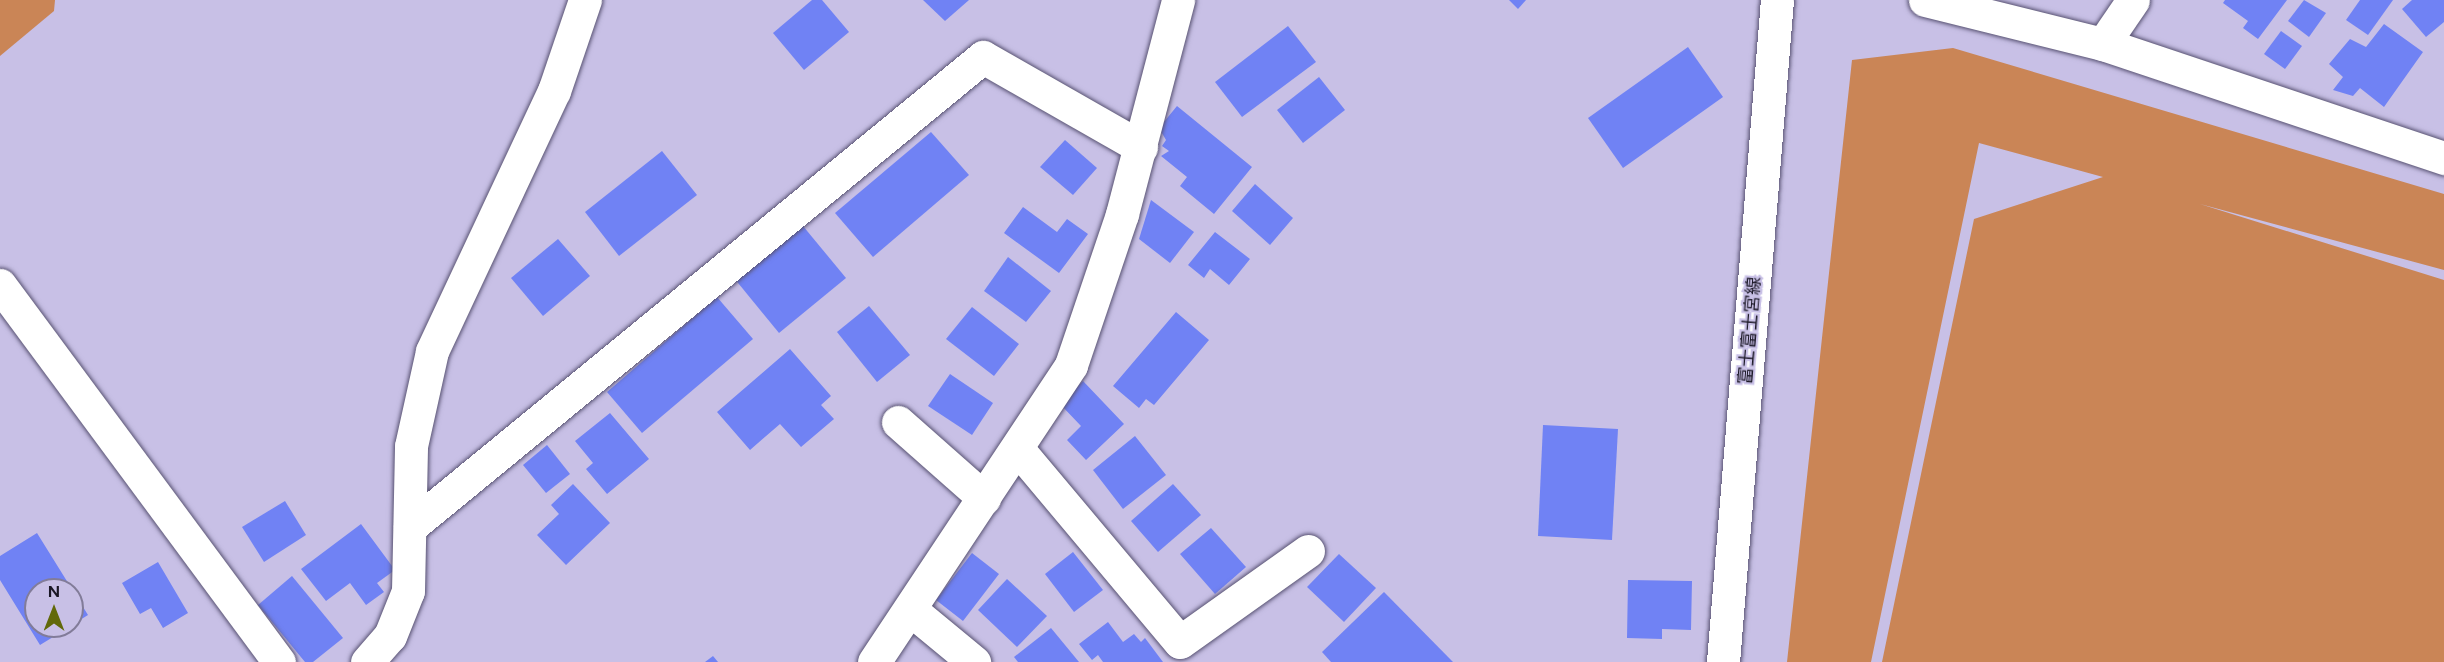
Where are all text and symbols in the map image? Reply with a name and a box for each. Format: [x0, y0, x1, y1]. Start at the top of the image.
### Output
street label: 富士富士宮線 [1735, 276, 1765, 386]
north arrow [24, 578, 84, 638]
text: N [48, 582, 60, 601]

